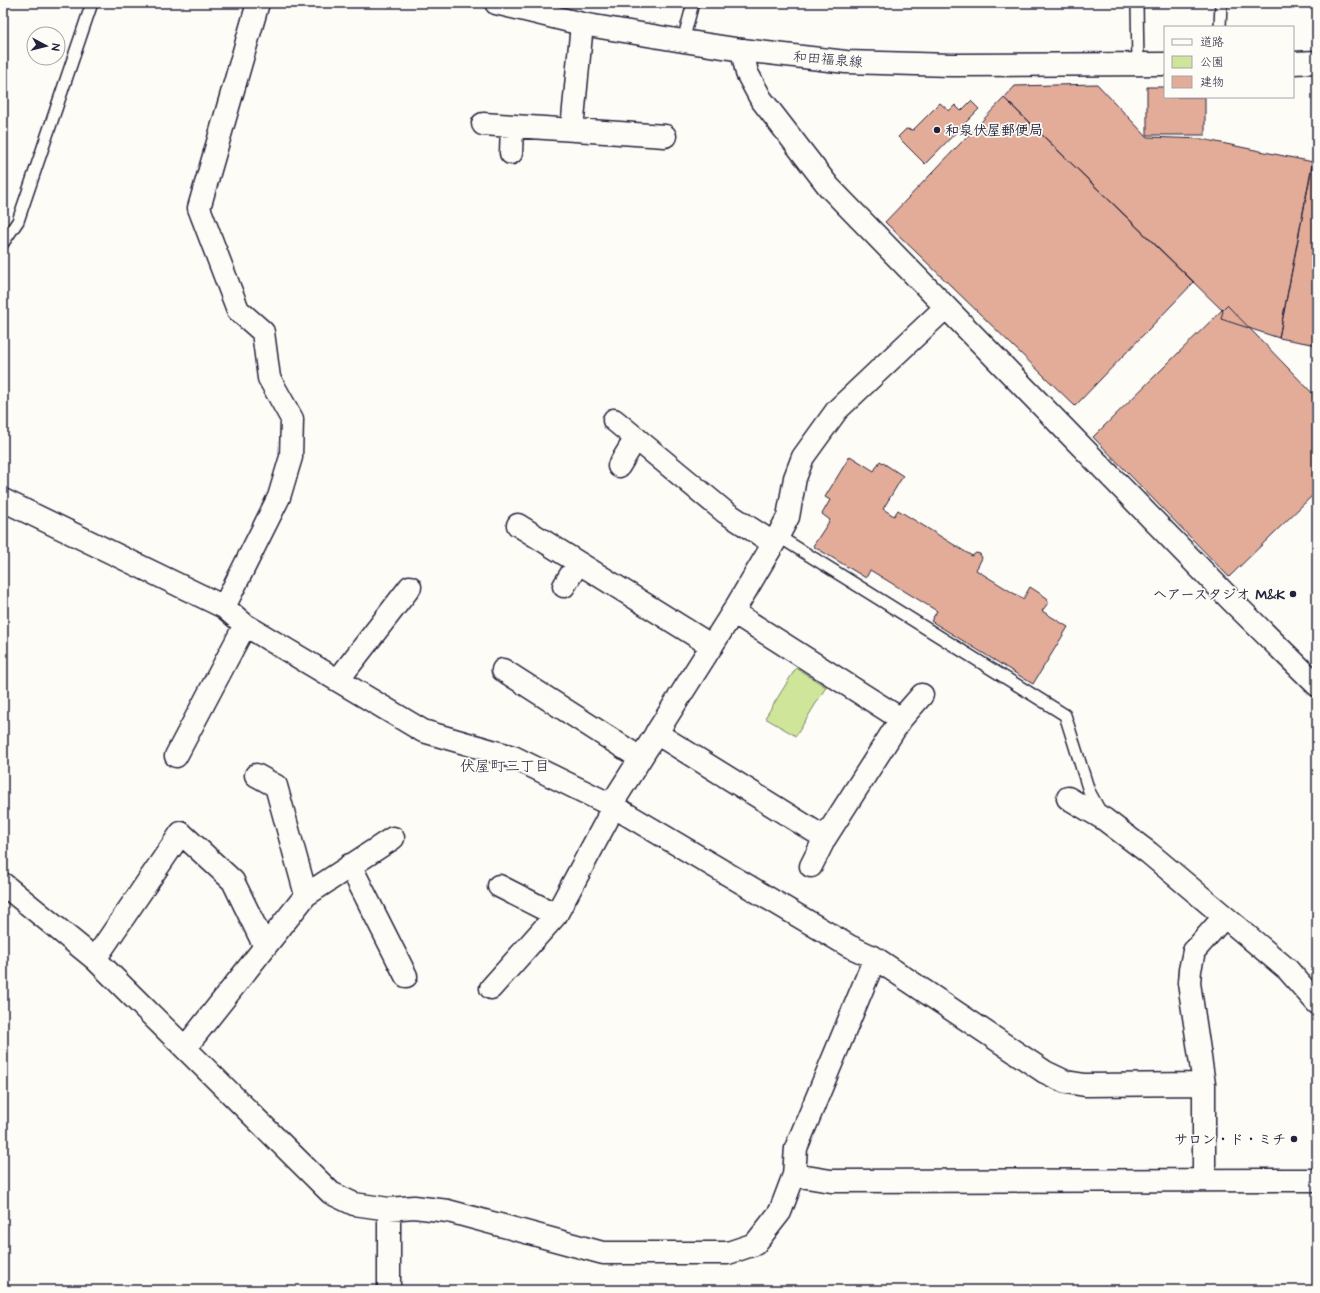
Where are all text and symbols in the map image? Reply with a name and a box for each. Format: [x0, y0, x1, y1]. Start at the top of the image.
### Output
north arrow [26, 26, 66, 66]
legend [1164, 26, 1294, 98]
text: 道路 [1200, 34, 1224, 51]
text: N [48, 43, 63, 52]
street label: 和田福泉線 [792, 47, 864, 73]
text: 公園 [1200, 54, 1224, 71]
text: 建物 [1200, 74, 1224, 91]
place label: 和泉伏屋郵便局 [945, 121, 1043, 141]
marker: 和泉伏屋郵便局 [932, 125, 942, 135]
place label: ヘアースタジオ M&K [1153, 585, 1286, 605]
marker: ヘアースタジオ M&K [1288, 589, 1298, 599]
district label: 伏屋町三丁目 [460, 756, 550, 777]
place label: サロン・ド・ミチ [1174, 1130, 1286, 1150]
marker: サロン・ド・ミチ [1289, 1134, 1299, 1144]

